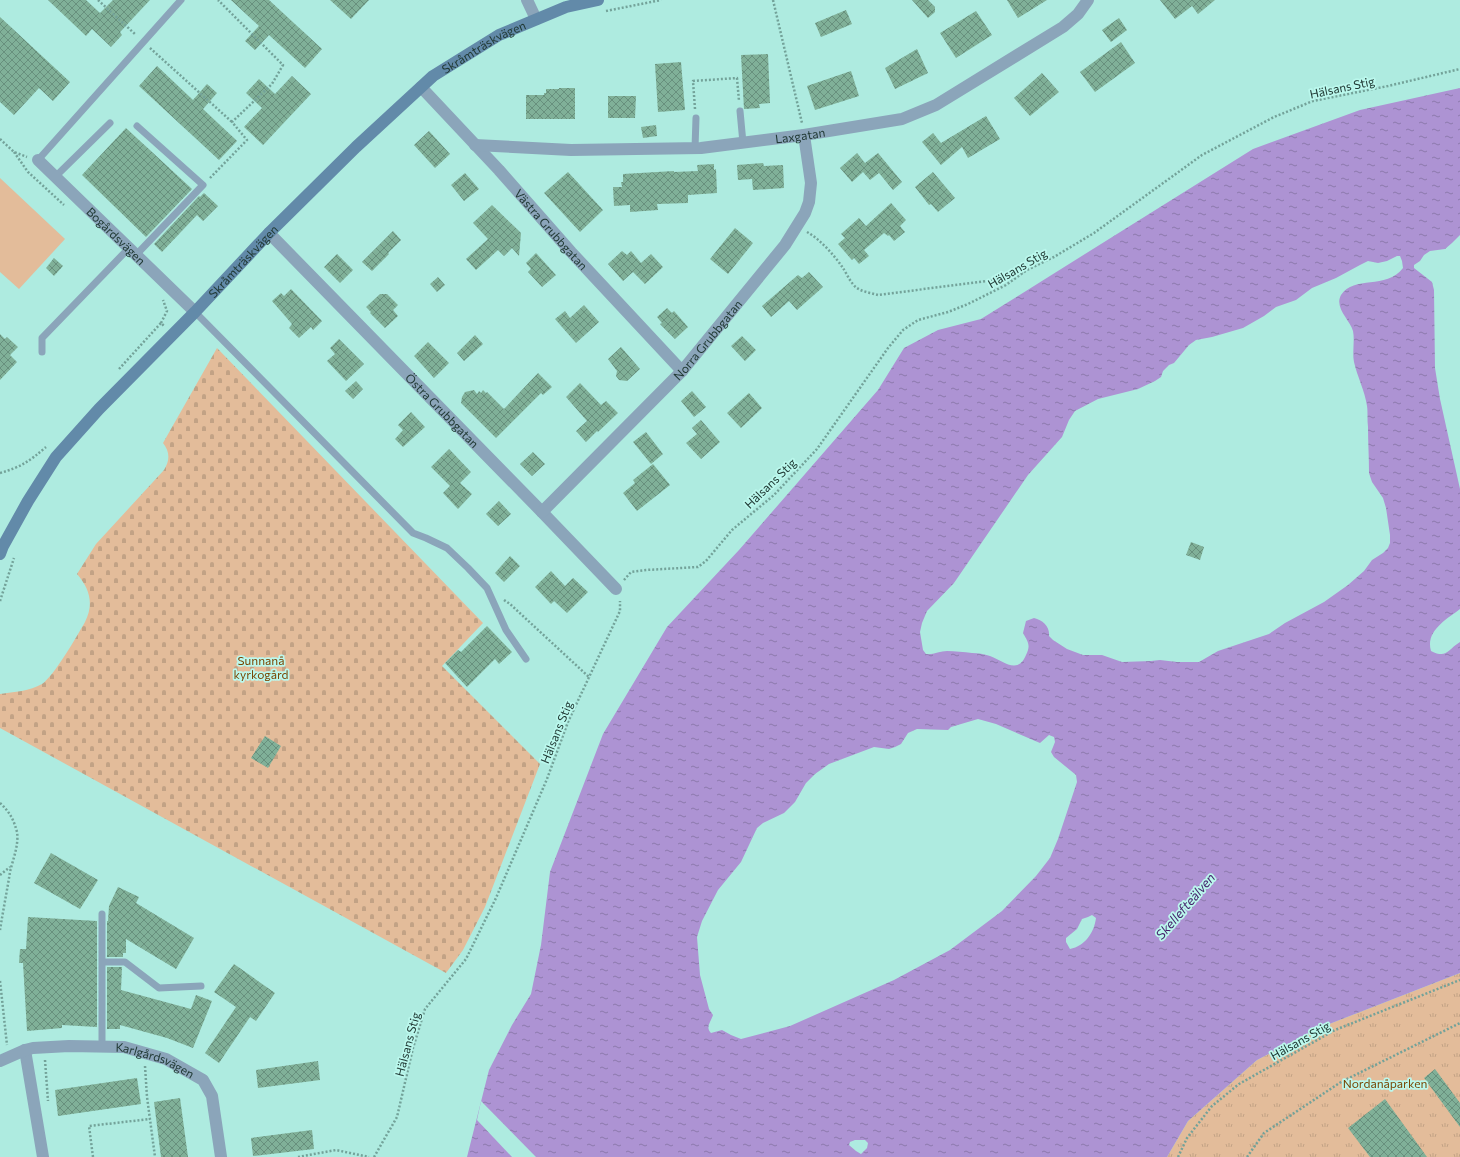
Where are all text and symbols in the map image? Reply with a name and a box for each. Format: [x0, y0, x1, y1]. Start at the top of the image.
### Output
street label: Skråmträskvägen [439, 18, 528, 76]
street label: Hälsans Stig [1308, 73, 1376, 101]
street label: Laxgatan [774, 125, 826, 146]
street label: Västra Grubbgatan [512, 186, 591, 272]
street label: Bogårdsvägen [84, 204, 149, 267]
street label: Skråmträskvägen [205, 222, 280, 300]
street label: Hälsans Stig [985, 245, 1050, 291]
street label: Norra Grubbgatan [670, 297, 744, 383]
street label: Östra Grubbgatan [403, 370, 482, 450]
street label: Hälsans Stig [741, 455, 799, 511]
park label: Sunnanå kyrkogård [233, 653, 289, 681]
street label: Hälsans Stig [537, 698, 575, 765]
water label: Skellefteälven [1152, 870, 1218, 942]
street label: Hälsans Stig [392, 1010, 422, 1078]
street label: Hälsans Stig [1268, 1018, 1333, 1062]
street label: Karlgårdsvägen [115, 1040, 197, 1081]
park label: Nordanåparken [1343, 1076, 1427, 1090]

